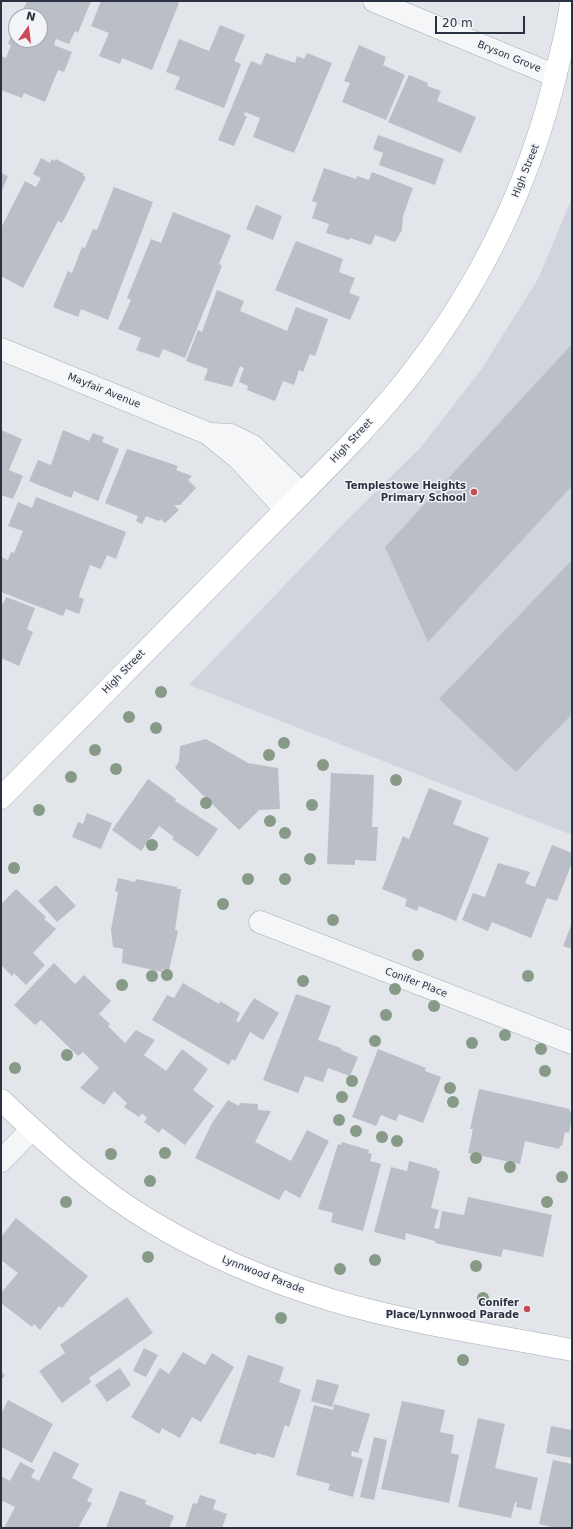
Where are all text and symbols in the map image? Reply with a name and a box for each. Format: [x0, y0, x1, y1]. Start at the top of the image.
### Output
north arrow [8, 8, 48, 48]
scale bar [437, 8, 527, 34]
text: N [25, 9, 37, 24]
text: 20 m [442, 16, 473, 30]
street label: Bryson Grove [475, 39, 543, 75]
street label: High Street [510, 143, 542, 199]
street label: Mayfair Avenue [66, 371, 142, 411]
street label: High Street [328, 416, 376, 466]
place label: Templestowe Heights Primary School [345, 480, 466, 504]
marker: Templestowe Heights Primary School [469, 487, 479, 497]
street label: High Street [100, 647, 148, 697]
street label: Conifer Place [383, 966, 449, 1000]
street label: Lynnwood Parade [220, 1254, 306, 1296]
place label: Conifer Place/Lynnwood Parade [386, 1297, 519, 1320]
marker: Conifer Place/Lynnwood Parade [522, 1304, 532, 1314]

